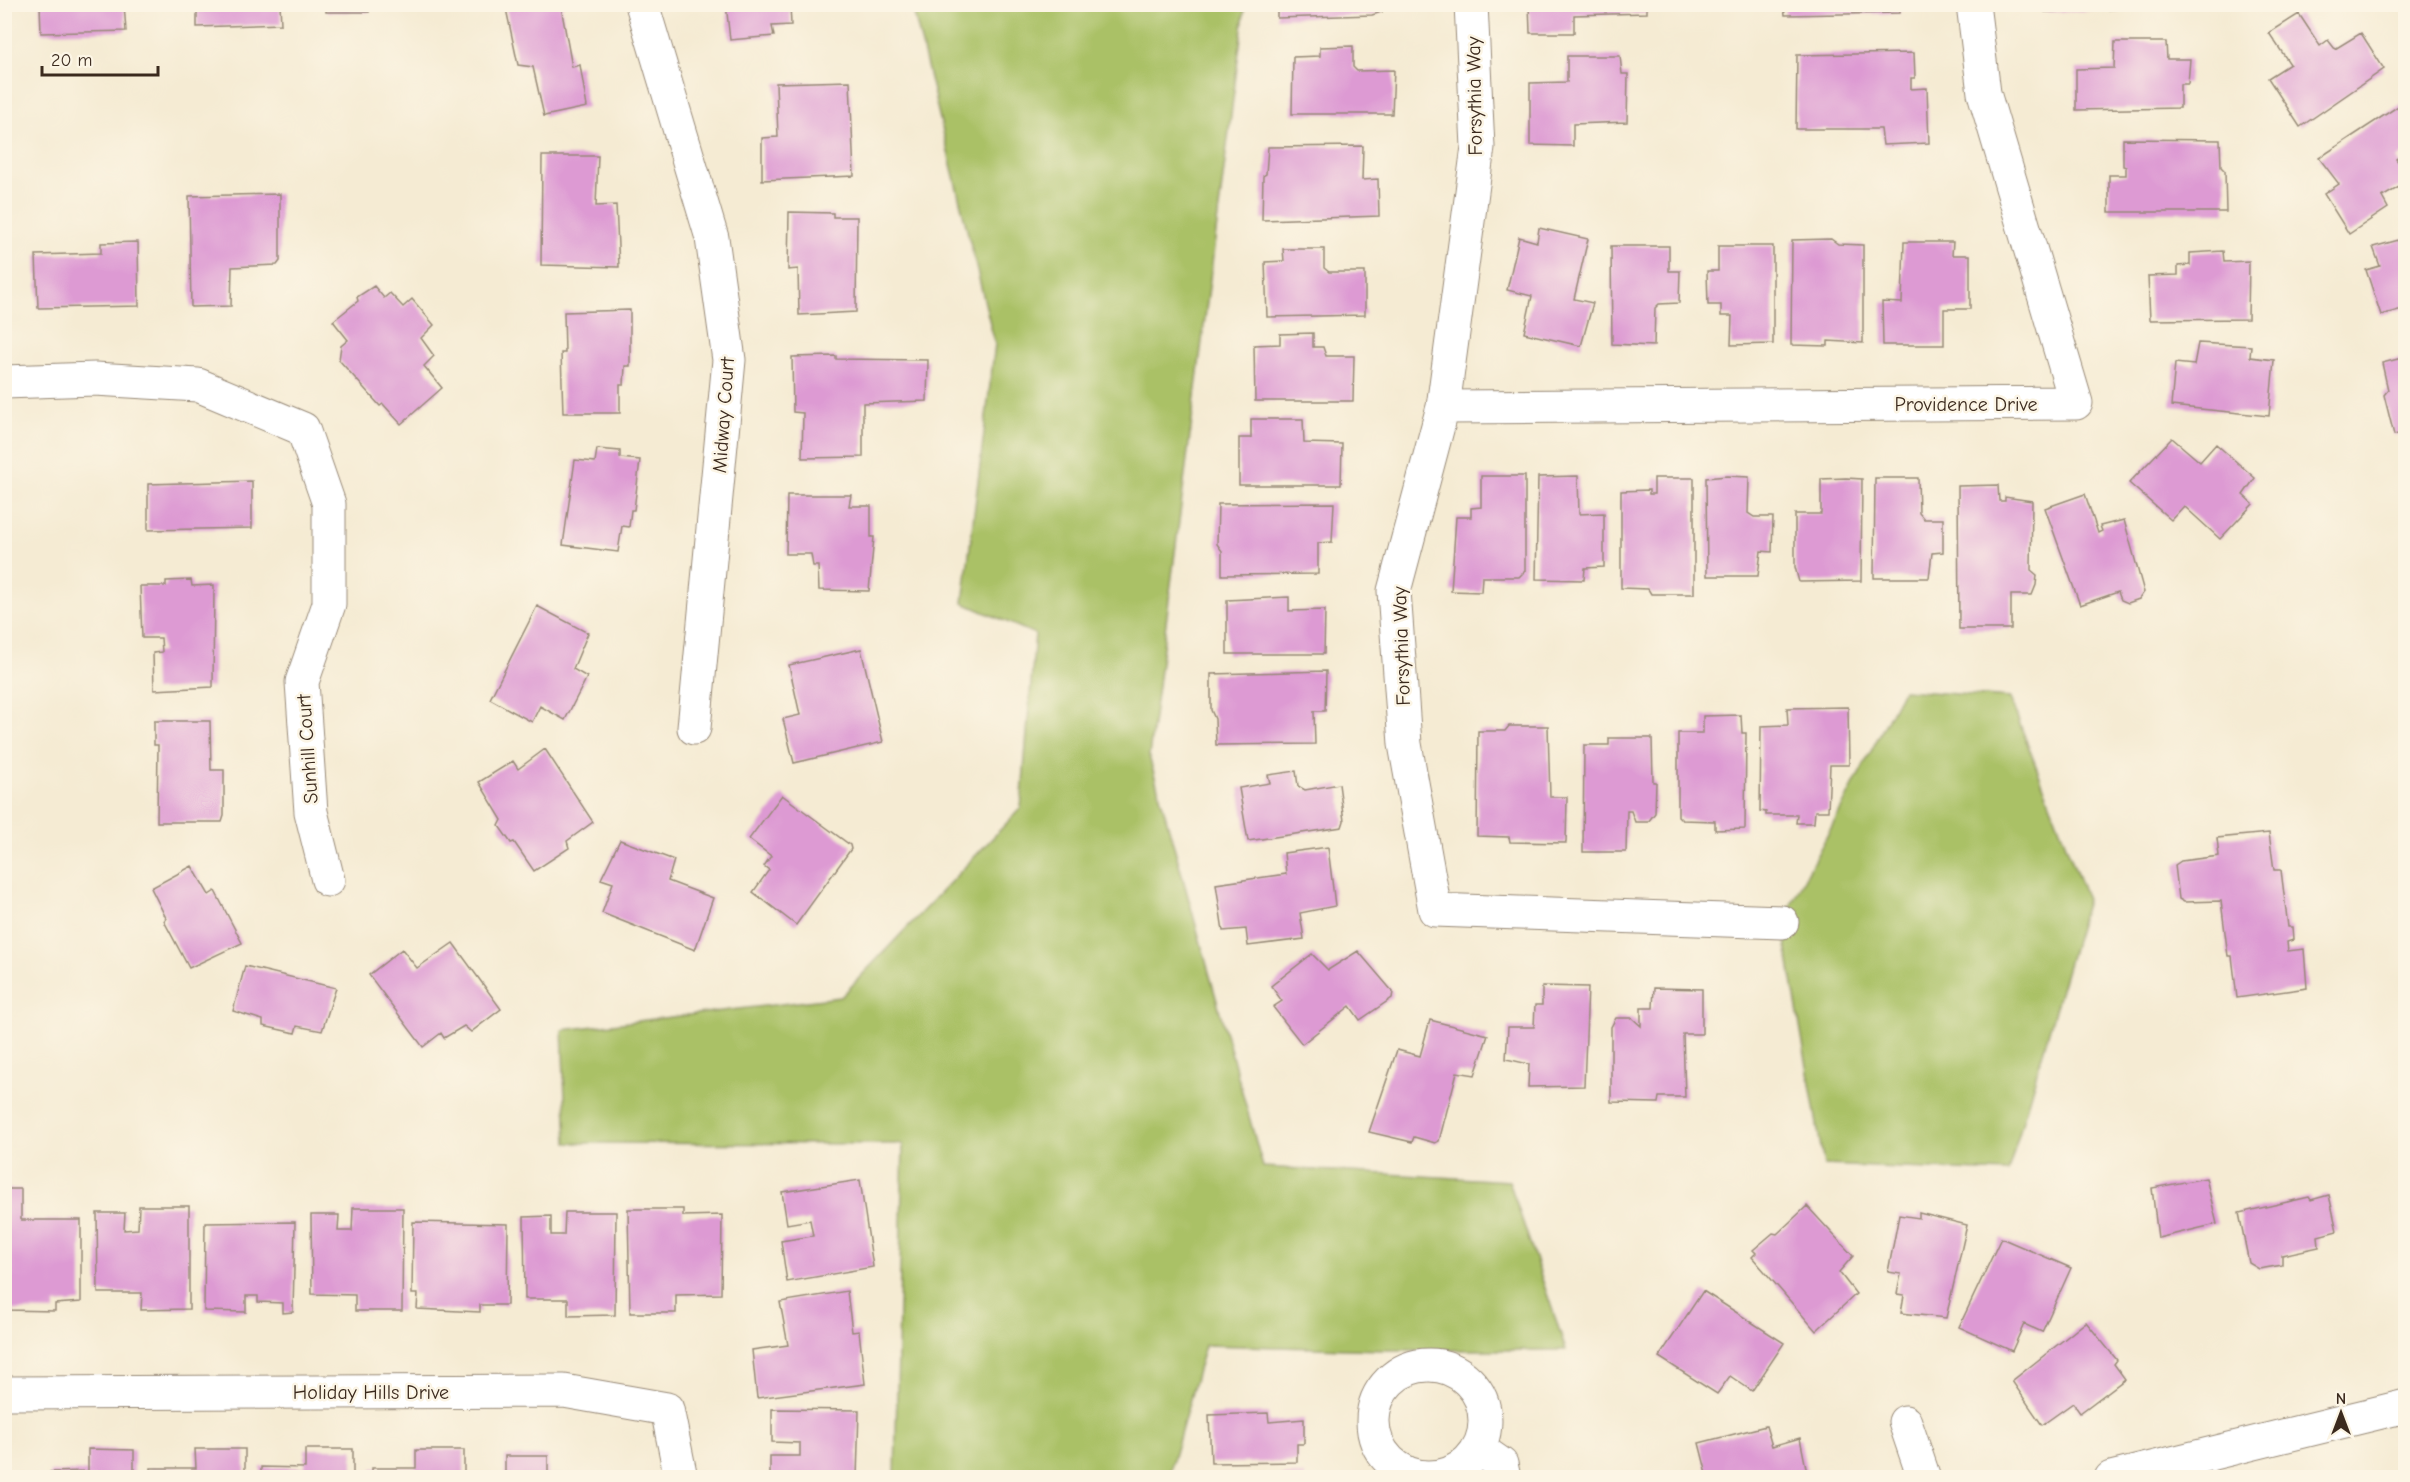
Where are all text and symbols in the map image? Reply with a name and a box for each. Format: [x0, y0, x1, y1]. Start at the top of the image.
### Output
street label: Forsythia Way [1462, 36, 1487, 156]
scale bar [42, 39, 158, 77]
text: 20 m [51, 50, 92, 71]
street label: Midway Court [708, 355, 739, 474]
street label: Providence Drive [1894, 393, 2038, 416]
street label: Forsythia Way [1388, 586, 1415, 706]
street label: Sunhill Court [292, 692, 323, 805]
street label: Holiday Hills Drive [293, 1381, 449, 1404]
north arrow [2311, 1383, 2371, 1443]
text: N [2336, 1390, 2346, 1408]

